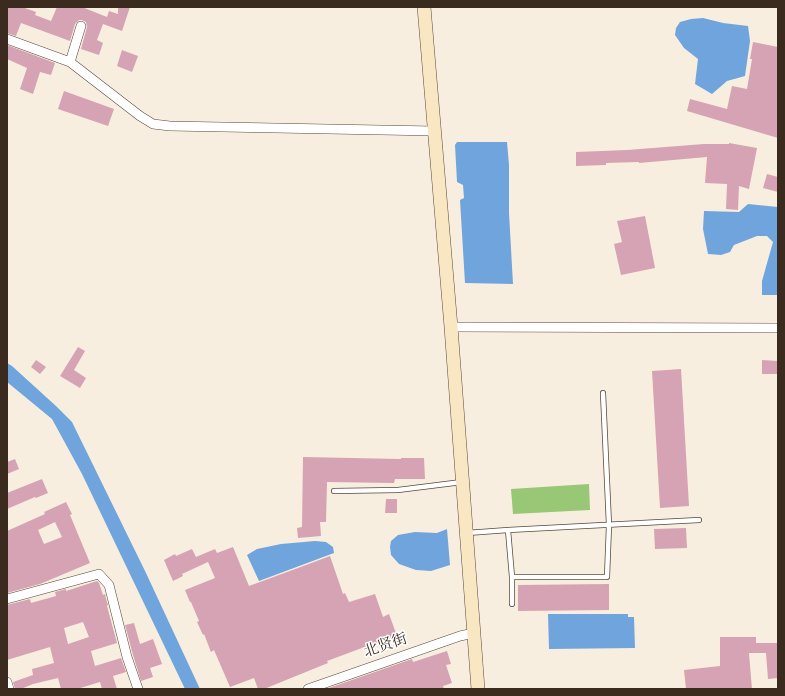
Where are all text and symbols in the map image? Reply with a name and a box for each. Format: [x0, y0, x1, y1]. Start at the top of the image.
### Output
street label: 北贤街 [362, 631, 410, 663]

